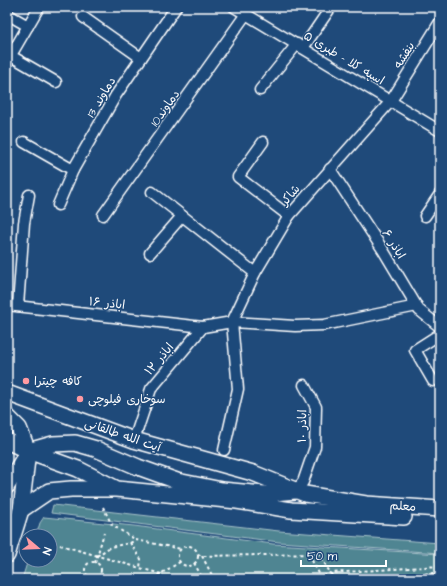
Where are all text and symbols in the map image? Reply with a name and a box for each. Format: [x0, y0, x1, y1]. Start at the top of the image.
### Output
street label: اسپه کلا - طبری ۵ [300, 28, 387, 89]
street label: بنفشه [390, 39, 419, 72]
street label: دماوند 13 [83, 74, 120, 121]
street label: دماوند10 [147, 87, 184, 130]
street label: شاکر [276, 181, 304, 210]
street label: اباذر ۶ [378, 226, 409, 262]
street label: اباذر ۱۶ [88, 293, 126, 314]
street label: اباذر ۱۲ [141, 340, 178, 379]
place label: کافه چیترا [34, 373, 82, 390]
marker: کافه چیترا [21, 376, 31, 386]
place label: سوخاری فیلوچی [88, 391, 166, 408]
marker: سوخاری فیلوچی [75, 394, 85, 404]
street label: اباذر ۱۰ [294, 409, 311, 443]
street label: آیت الله طالقانی [82, 414, 164, 457]
street label: معلم [389, 497, 417, 516]
north arrow [18, 528, 58, 568]
scale bar [301, 542, 386, 568]
text: N [39, 545, 55, 557]
text: 50 m [307, 548, 338, 565]

